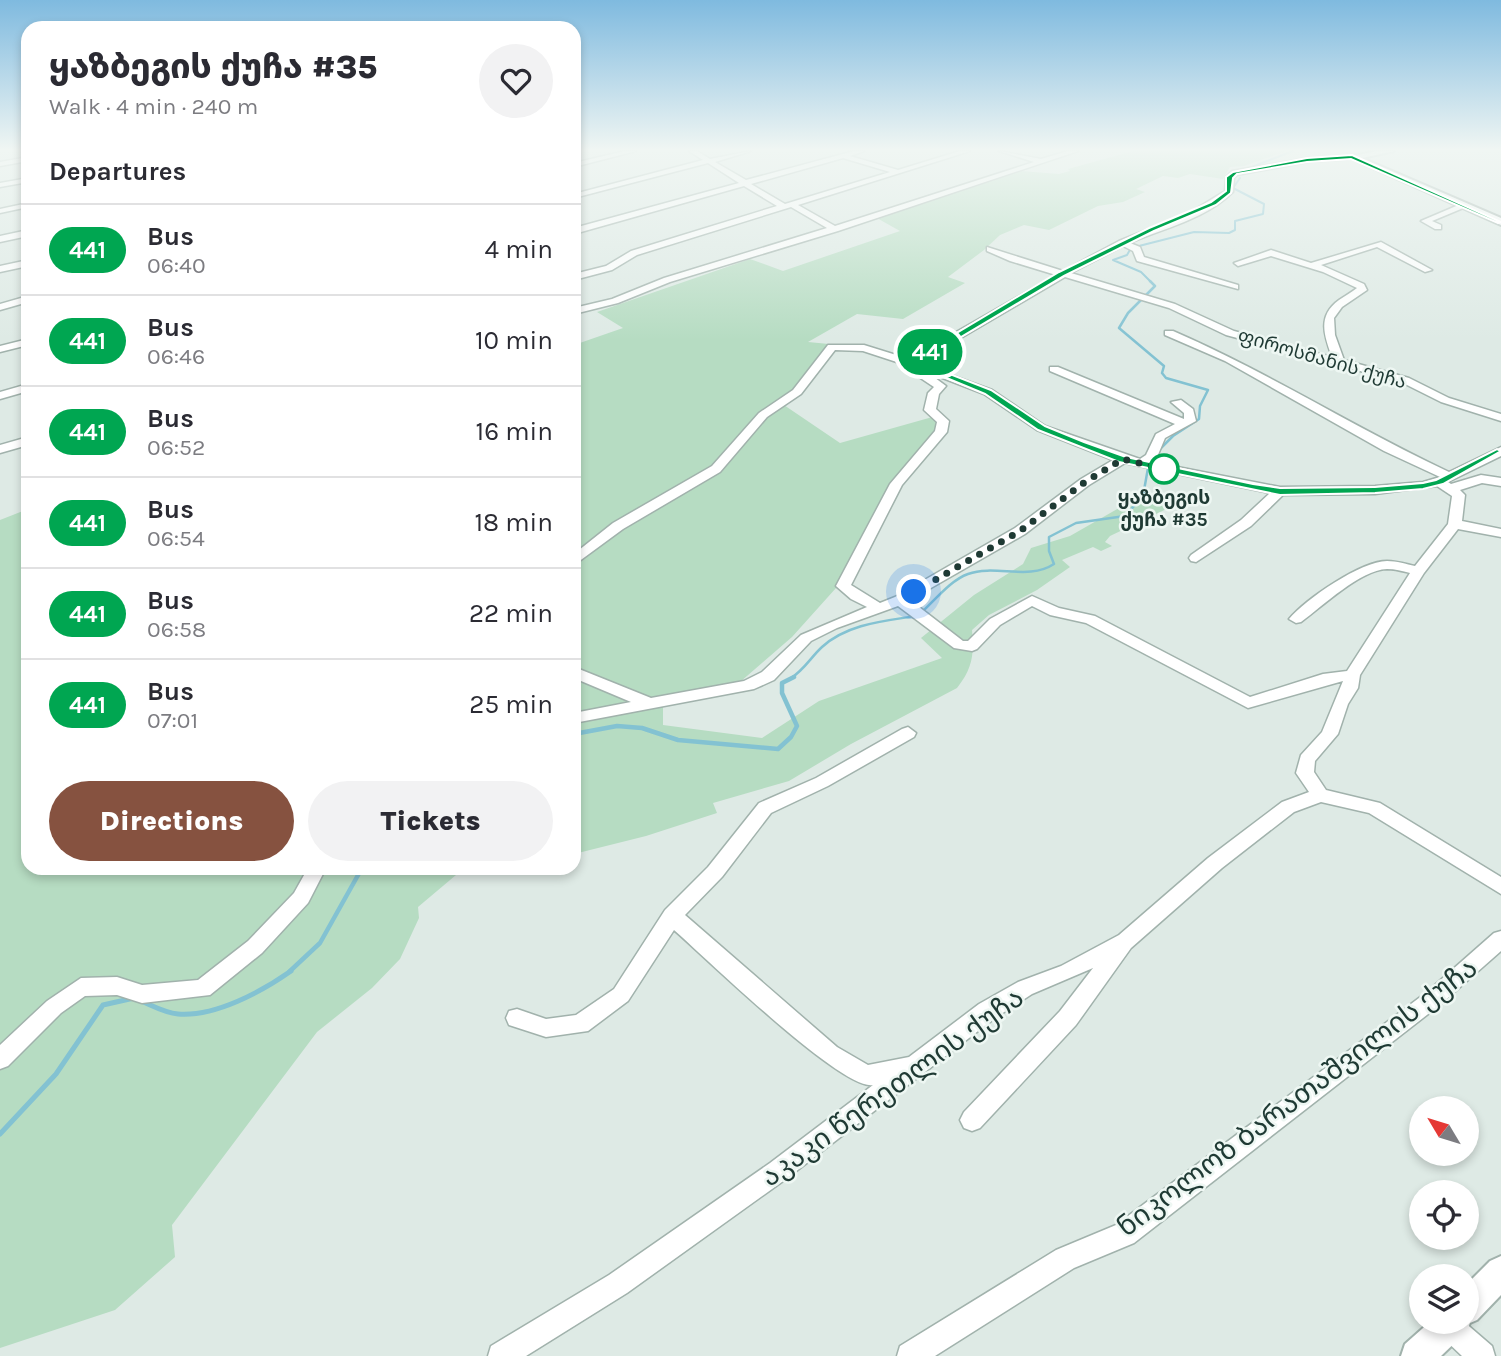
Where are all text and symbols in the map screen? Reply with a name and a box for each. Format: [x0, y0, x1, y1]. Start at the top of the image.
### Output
button: heart [479, 44, 553, 118]
text: ყაზბეგის ქუჩა #35 [49, 48, 377, 86]
text: Walk · 4 min · 240 m [49, 93, 258, 120]
text: Departures [49, 156, 186, 187]
text: Bus [147, 221, 194, 252]
text: 4 min [485, 234, 553, 265]
text: 441 [69, 236, 106, 264]
text: 06:40 [147, 252, 206, 279]
text: Bus [147, 312, 194, 343]
street label: ფიროსმანის ქუჩა [1235, 324, 1409, 394]
text: 10 min [475, 325, 553, 356]
text: 441 [69, 327, 106, 355]
line badge: 441 [890, 329, 970, 375]
text: 441 [911, 338, 949, 366]
text: 06:46 [147, 343, 205, 370]
text: Bus [147, 403, 194, 434]
text: 16 min [476, 416, 553, 447]
text: 441 [69, 418, 106, 446]
text: 06:52 [147, 434, 205, 461]
marker: ყაზბეგის ქუჩა #35 [1149, 454, 1179, 484]
place label: ყაზბეგის ქუჩა #35 [1118, 487, 1210, 531]
text: Bus [147, 494, 194, 525]
text: 18 min [474, 507, 553, 538]
text: 441 [69, 509, 106, 537]
text: 06:54 [147, 525, 205, 552]
your location [896, 574, 931, 609]
text: Bus [147, 585, 194, 616]
text: 22 min [469, 598, 553, 629]
text: 441 [69, 600, 106, 628]
text: 06:58 [147, 616, 206, 643]
text: Bus [147, 676, 194, 707]
text: 25 min [469, 689, 553, 720]
text: 441 [69, 691, 106, 719]
text: 07:01 [147, 707, 198, 734]
button: Directions [49, 781, 294, 861]
button: Tickets [308, 781, 553, 861]
street label: ნიკოლოზ ბარათაშვილის ქუჩა [1110, 951, 1484, 1243]
street label: აკაკი წერეთლის ქუჩა [754, 981, 1030, 1193]
north arrow [1409, 1096, 1479, 1166]
map controls [1409, 1096, 1479, 1334]
button: locate [1409, 1180, 1479, 1250]
button: layers [1409, 1264, 1479, 1334]

